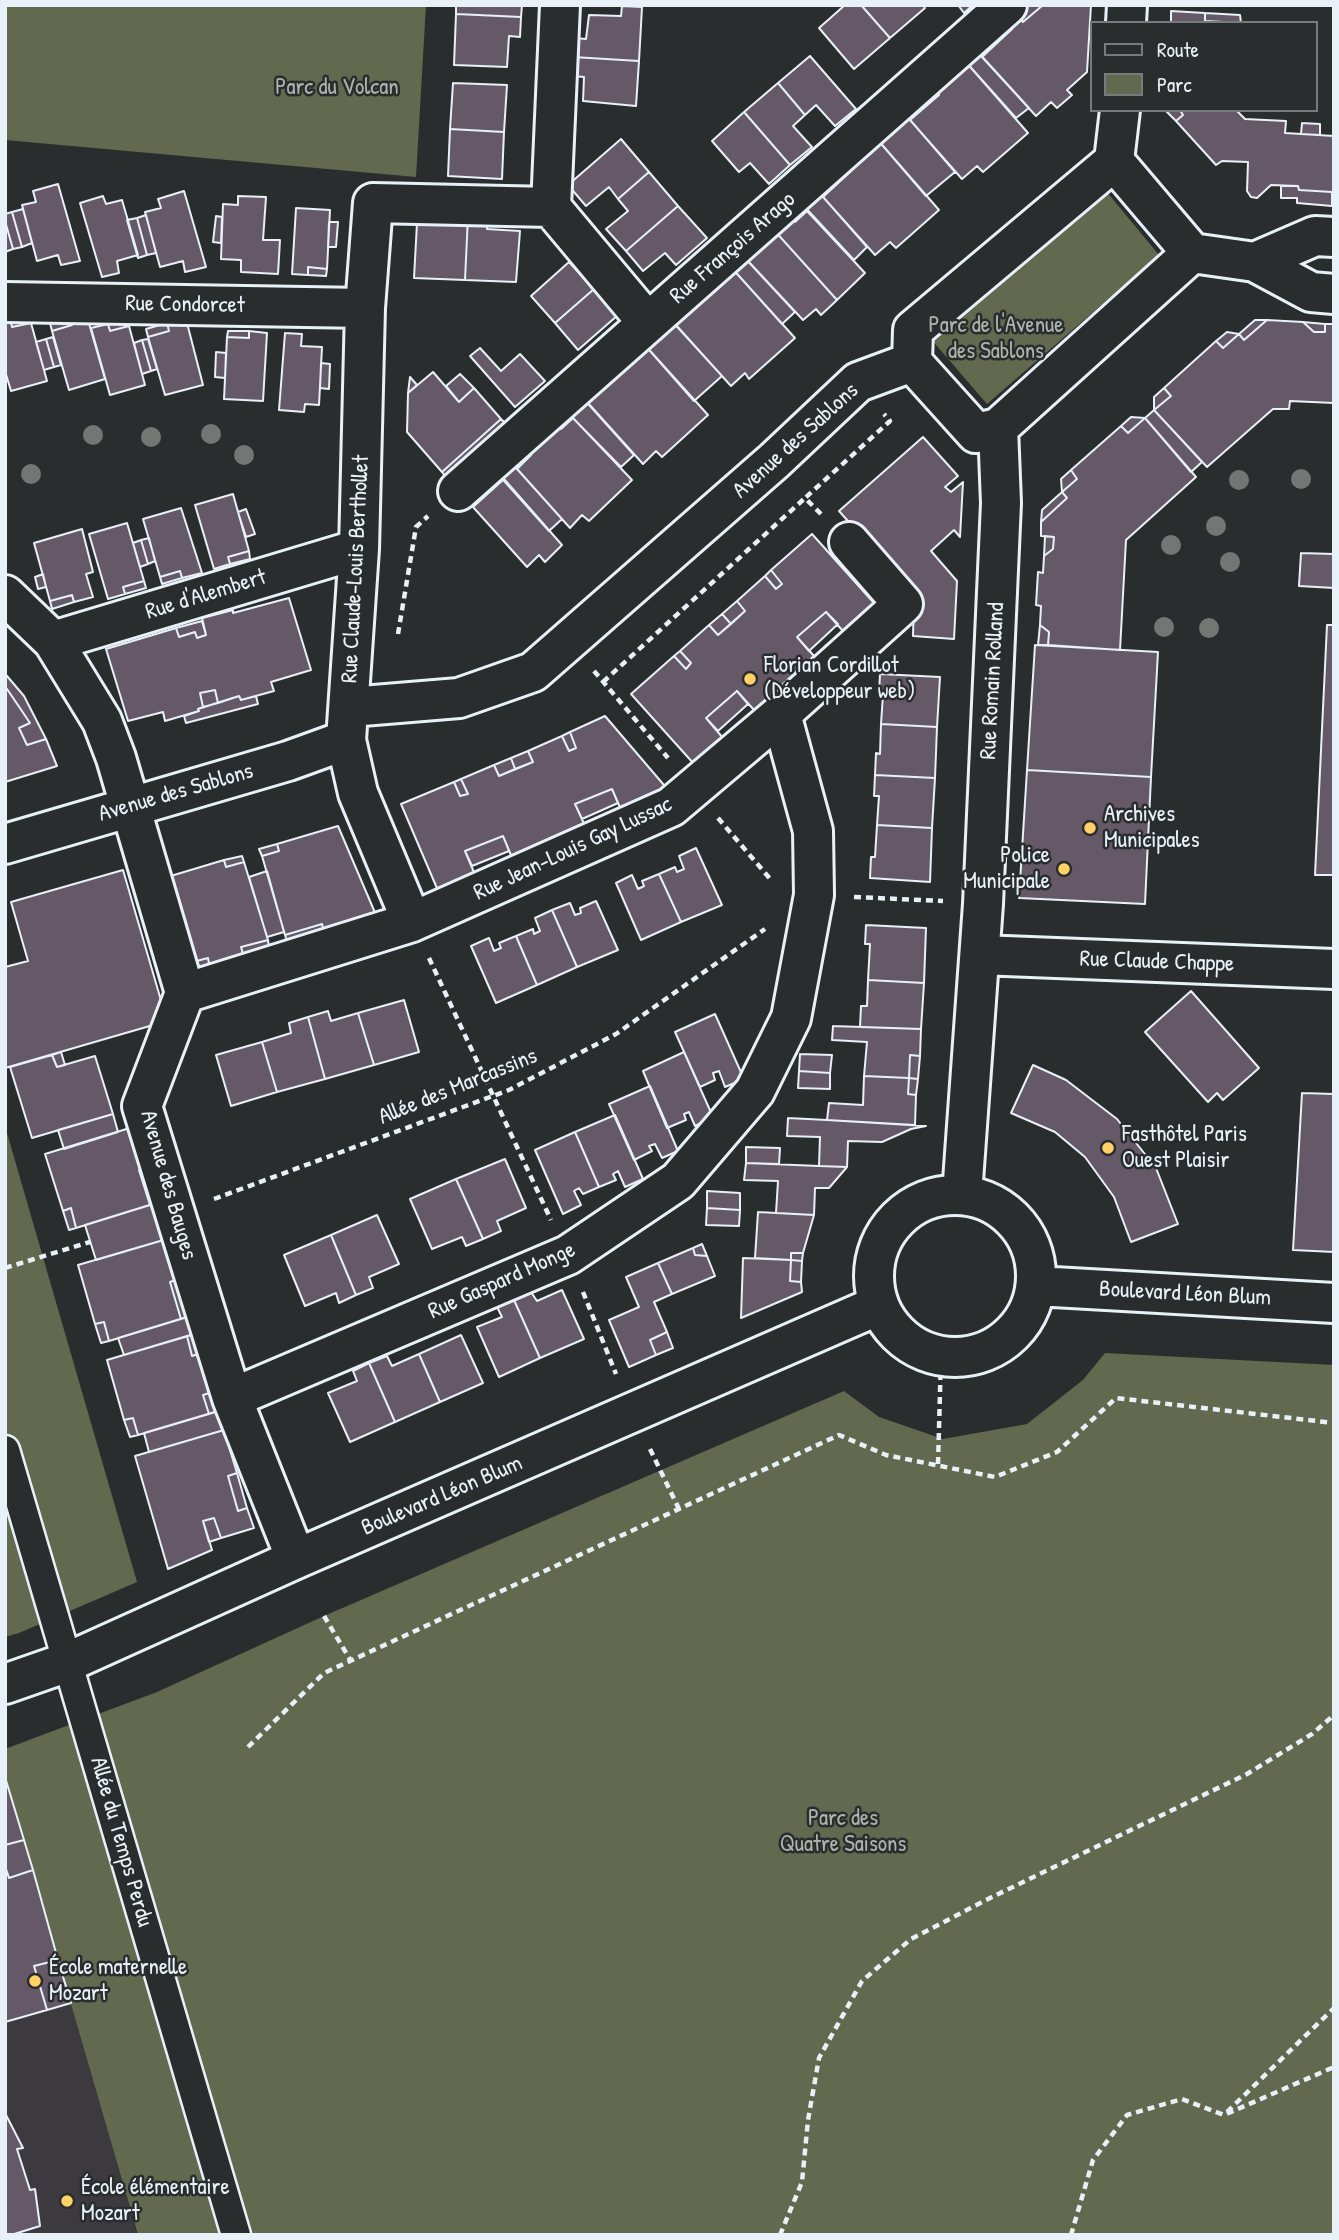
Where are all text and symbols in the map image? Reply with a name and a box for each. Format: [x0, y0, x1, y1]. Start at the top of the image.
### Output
legend [1090, 21, 1318, 112]
text: Route [1157, 35, 1199, 64]
text: Parc [1157, 70, 1192, 99]
park label: Parc du Volcan [275, 74, 399, 102]
street label: Rue François Arago [665, 186, 801, 310]
street label: Rue Condorcet [125, 290, 245, 320]
park label: Parc de l'Avenue des Sablons [929, 312, 1063, 366]
street label: Avenue des Sablons [727, 377, 865, 505]
street label: Rue Claude-Louis Berthollet [336, 454, 376, 684]
street label: Rue d'Alembert [143, 564, 269, 626]
street label: Rue Romain Rolland [975, 602, 1011, 760]
place label: Florian Cordillot (Développeur web) [764, 652, 915, 706]
marker: Florian Cordillot (Développeur web) [742, 671, 758, 687]
street label: Avenue des Sablons [96, 758, 256, 828]
street label: Rue Jean-Louis Gay Lussac [470, 791, 676, 907]
place label: Archives Municipales [1104, 801, 1199, 855]
marker: Archives Municipales [1082, 820, 1098, 836]
place label: Police Municipale [963, 842, 1050, 896]
marker: Police Municipale [1056, 861, 1072, 877]
street label: Rue Claude Chappe [1079, 946, 1235, 978]
street label: Allée des Marcassins [375, 1043, 541, 1131]
street label: Avenue des Bauges [134, 1107, 202, 1263]
place label: Fasthôtel Paris Ouest Plaisir [1122, 1121, 1247, 1175]
marker: Fasthôtel Paris Ouest Plaisir [1100, 1140, 1116, 1156]
street label: Rue Gaspard Monge [424, 1236, 580, 1326]
street label: Boulevard Léon Blum [1098, 1276, 1272, 1312]
street label: Boulevard Léon Blum [357, 1450, 527, 1542]
street label: Allée du Temps Perdu [84, 1754, 158, 1930]
park label: Parc des Quatre Saisons [780, 1805, 906, 1859]
place label: École maternelle Mozart [49, 1954, 187, 2008]
marker: École maternelle Mozart [27, 1973, 43, 1989]
place label: École élémentaire Mozart [81, 2174, 230, 2228]
marker: École élémentaire Mozart [59, 2193, 75, 2209]

